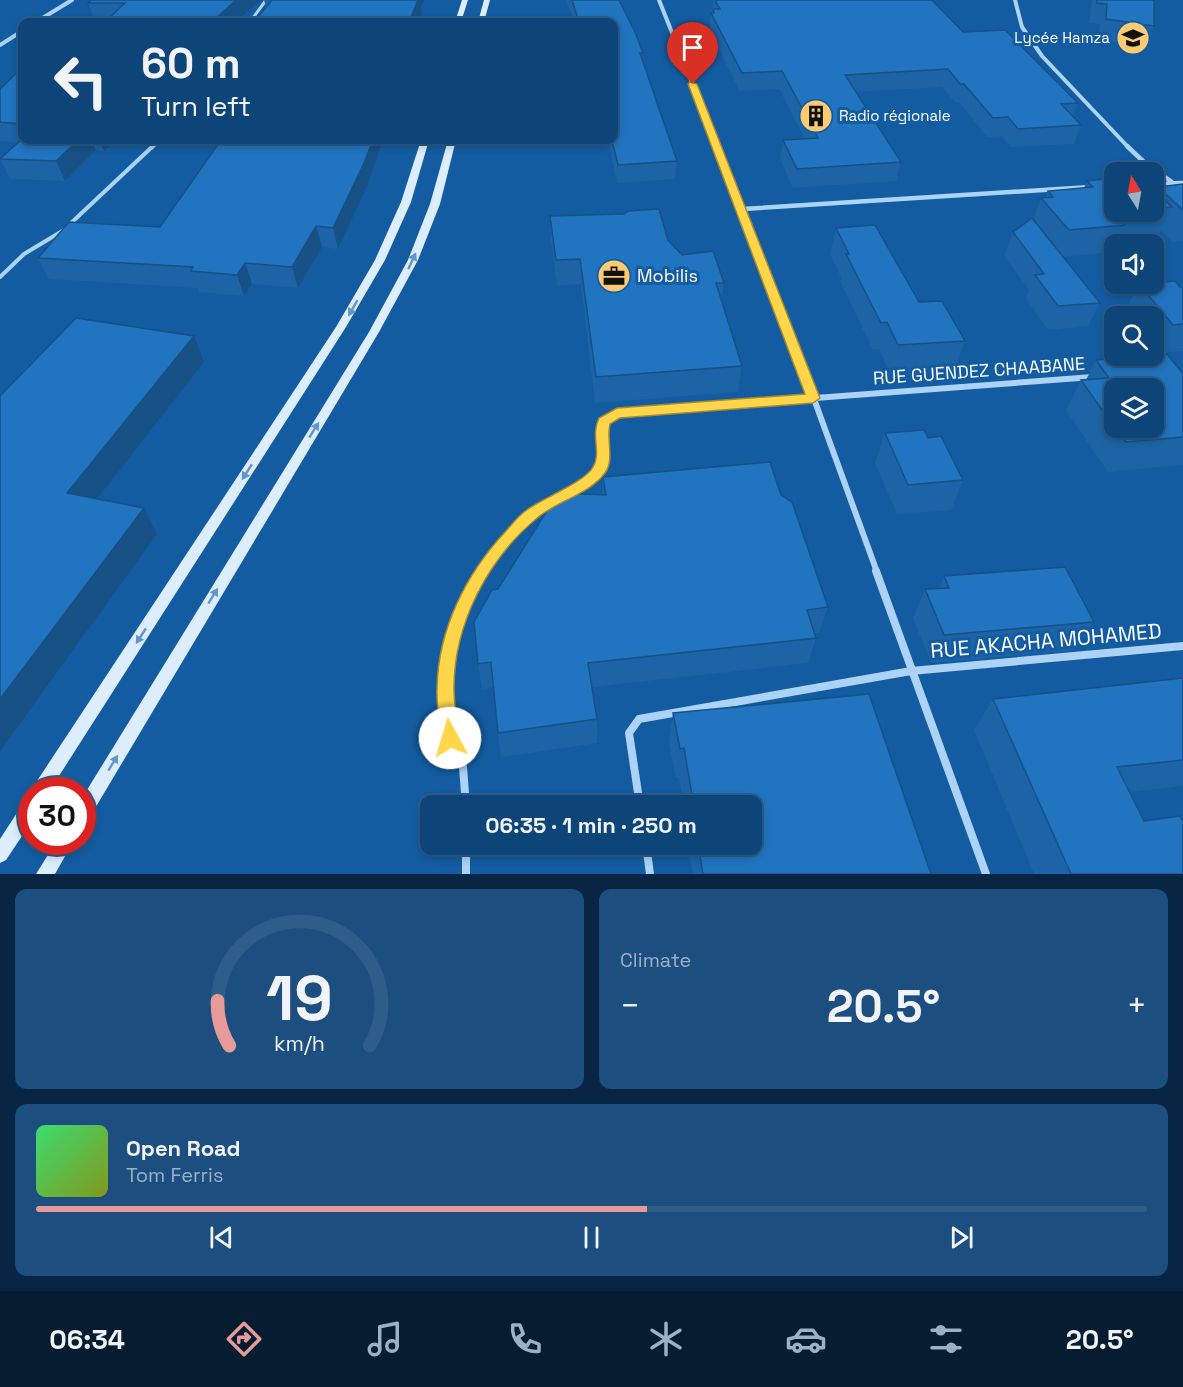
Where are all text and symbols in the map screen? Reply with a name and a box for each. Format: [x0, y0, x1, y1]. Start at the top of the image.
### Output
school or university icon: Lycée Hamza [1115, 20, 1151, 56]
pin [667, 22, 718, 84]
place label: Lycée Hamza [1014, 28, 1110, 47]
icon: arrive [676, 31, 709, 64]
text: 60 m [141, 37, 241, 90]
icon: left [42, 42, 120, 120]
text: Turn left [141, 89, 251, 124]
building icon: Radio régionale [798, 98, 834, 134]
place label: Radio régionale [839, 106, 951, 125]
north arrow [1104, 162, 1164, 222]
map controls [1104, 162, 1164, 438]
button: sound [1104, 234, 1164, 294]
one-way arrow [407, 252, 416, 269]
office icon: Mobilis [596, 258, 632, 294]
place label: Mobilis [637, 264, 698, 287]
one-way arrow [347, 300, 358, 316]
button: search [1104, 306, 1164, 366]
street label: RUE GUENDEZ CHAABANE [872, 352, 1086, 389]
button: layers [1104, 378, 1164, 438]
one-way arrow [309, 421, 320, 438]
one-way arrow [241, 464, 252, 480]
one-way arrow [207, 588, 218, 604]
street label: RUE AKACHA MOHAMED [929, 617, 1163, 664]
one-way arrow [135, 627, 147, 643]
position arrow [418, 706, 482, 770]
one-way arrow [107, 755, 118, 771]
speed limit sign: 30 [18, 777, 96, 855]
text: 06:35 · 1 min · 250 m [485, 811, 697, 839]
text: Climate [620, 947, 691, 973]
text: 19 [266, 959, 333, 1038]
text: 20.5° [827, 978, 940, 1035]
text: − [620, 985, 640, 1027]
text: + [1127, 985, 1147, 1027]
text: km/h [274, 1030, 325, 1057]
text: Open Road [126, 1134, 241, 1162]
text: Tom Ferris [126, 1162, 224, 1188]
icon: previous [205, 1221, 238, 1254]
icon: pause [575, 1221, 608, 1254]
icon: next [945, 1221, 978, 1254]
icon: directions [223, 1318, 265, 1360]
icon: music [364, 1318, 406, 1360]
icon: phone [504, 1318, 546, 1360]
icon: climate [645, 1318, 687, 1360]
icon: car [785, 1318, 827, 1360]
icon: filters [925, 1318, 967, 1360]
text: 06:34 [49, 1322, 125, 1357]
text: 20.5° [1066, 1322, 1134, 1357]

